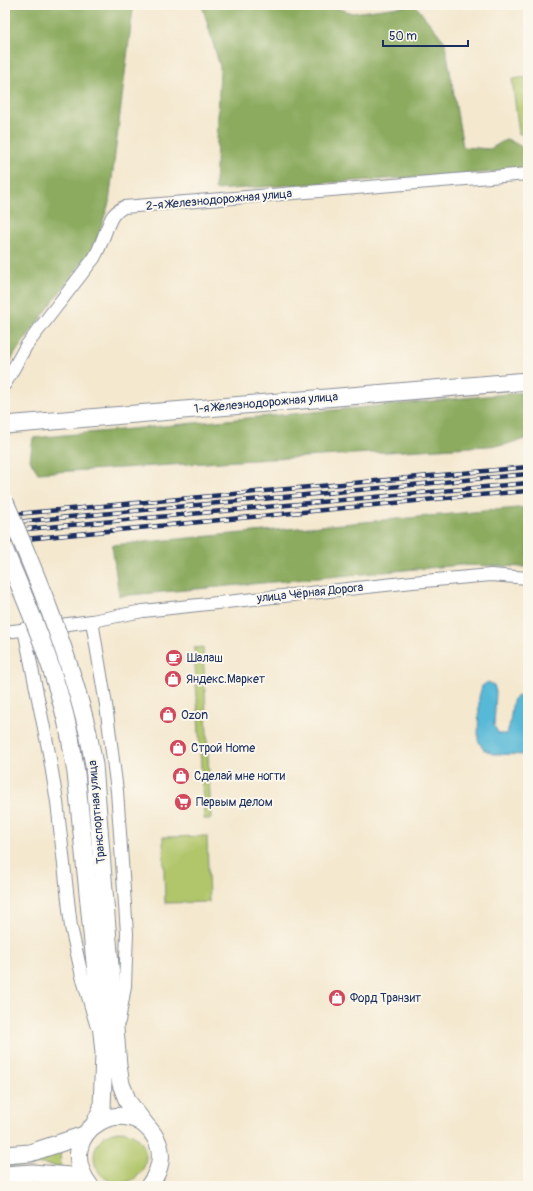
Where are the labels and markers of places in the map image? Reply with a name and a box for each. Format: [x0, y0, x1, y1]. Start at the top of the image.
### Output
cafe icon: Шалаш [164, 648, 184, 668]
place label: Шалаш [187, 651, 223, 666]
shop icon: Яндекс.Маркет [163, 669, 183, 689]
place label: Яндекс.Маркет [186, 672, 265, 687]
shop icon: Ozon [158, 705, 178, 725]
place label: Ozon [181, 708, 208, 723]
shop icon: Строй Home [168, 738, 188, 758]
place label: Строй Home [191, 741, 255, 756]
shop icon: Сделай мне ногти [171, 766, 191, 786]
place label: Сделай мне ногти [194, 769, 286, 784]
supermarket icon: Первым делом [173, 792, 193, 812]
place label: Первым делом [196, 795, 273, 810]
shop icon: Форд Транзит [327, 988, 347, 1008]
place label: Форд Транзит [350, 991, 421, 1006]

